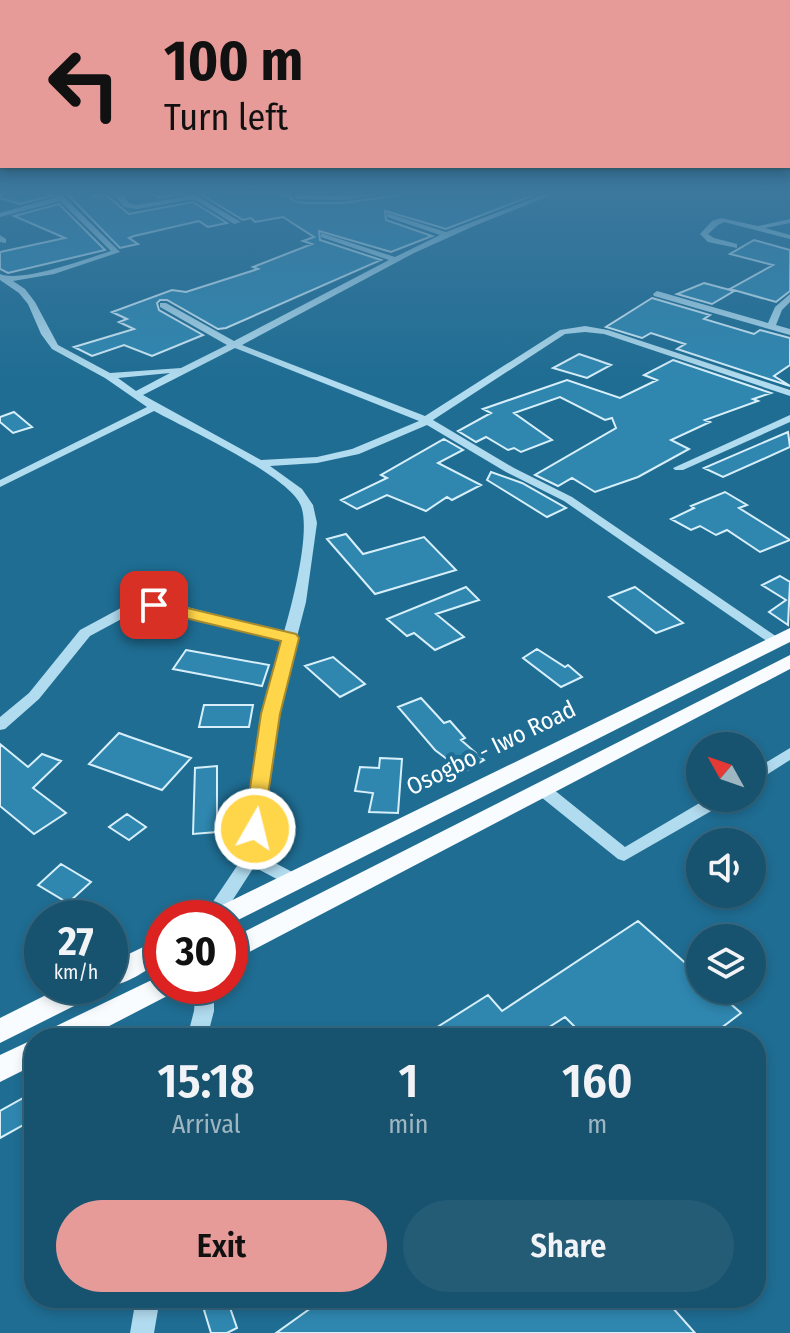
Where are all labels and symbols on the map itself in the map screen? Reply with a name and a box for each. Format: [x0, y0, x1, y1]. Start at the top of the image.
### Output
pin [120, 571, 188, 639]
street label: Osogbo - Iwo Road [402, 695, 580, 801]
north arrow [686, 732, 766, 812]
position arrow [213, 787, 297, 871]
speed limit sign: 30 [144, 900, 248, 1004]

